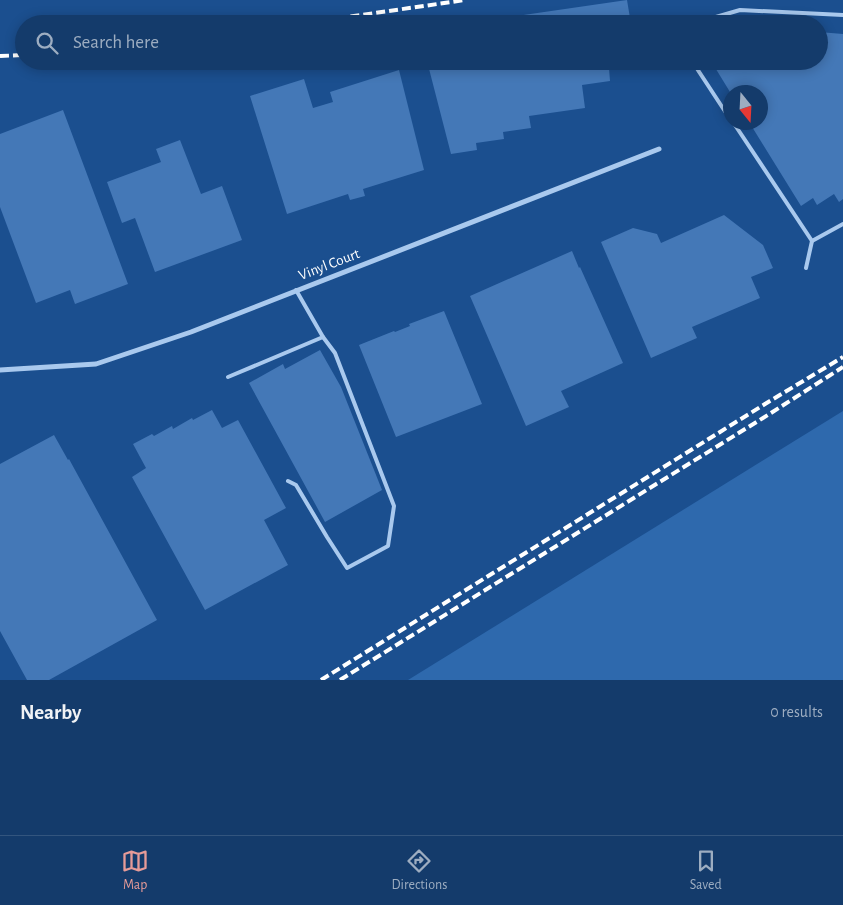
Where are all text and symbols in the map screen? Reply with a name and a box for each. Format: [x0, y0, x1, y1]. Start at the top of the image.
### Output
search box [15, 15, 828, 70]
icon: search [33, 29, 61, 57]
text: Search here [73, 33, 159, 52]
north arrow [723, 85, 768, 130]
street label: Vinyl Court [297, 246, 362, 283]
text: Nearby [20, 702, 81, 723]
text: 0 results [770, 704, 823, 720]
tab: Map [121, 847, 149, 894]
tab: Directions [392, 847, 447, 894]
tab: Saved [690, 847, 722, 894]

